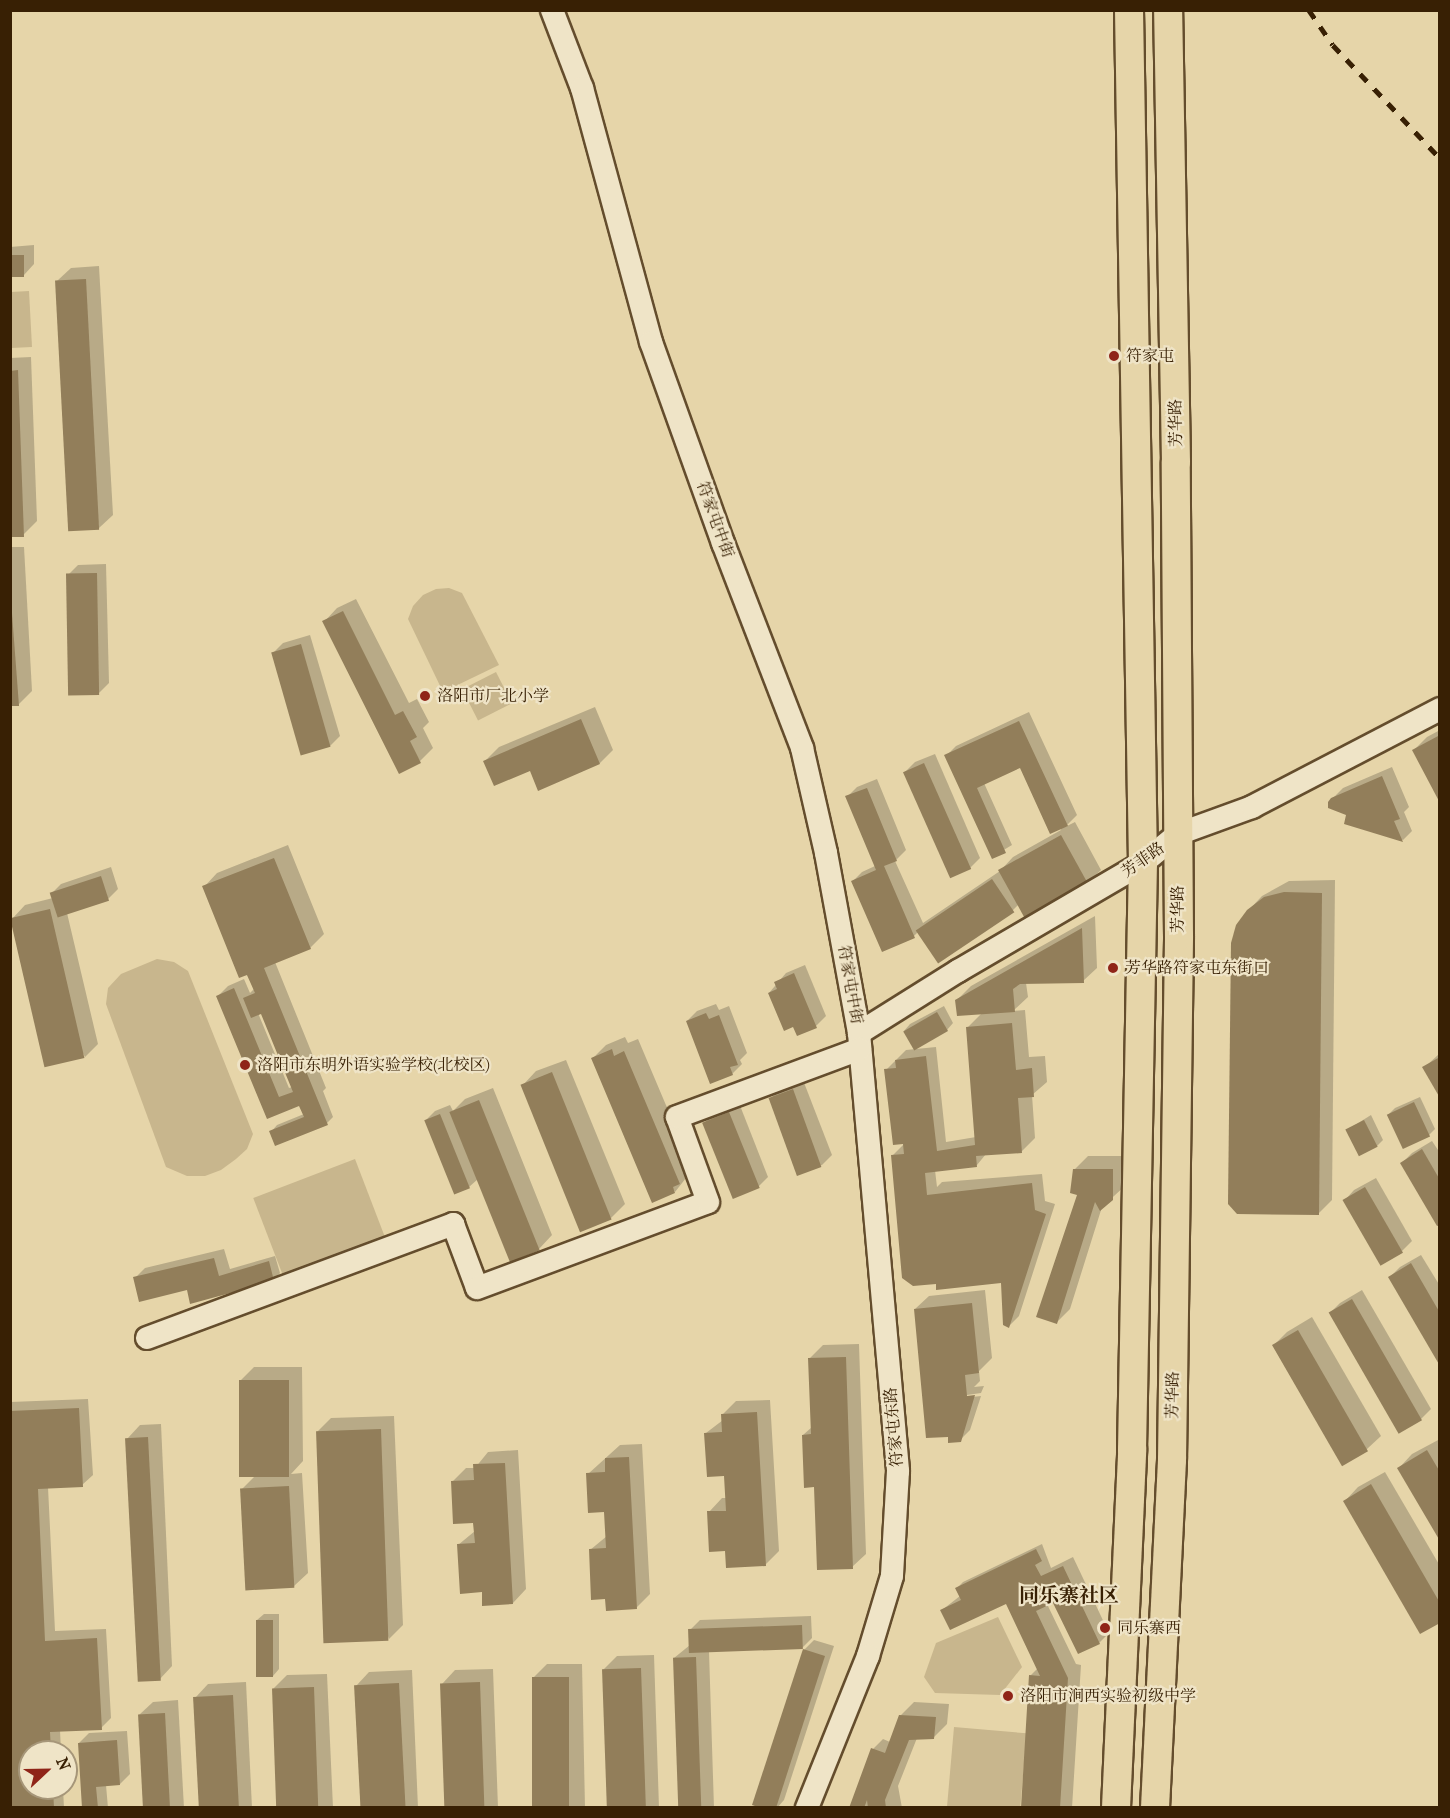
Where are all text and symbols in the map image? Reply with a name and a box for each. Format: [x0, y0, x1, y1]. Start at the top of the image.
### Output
place label: 符家屯 [1126, 346, 1174, 366]
marker: 符家屯 [1107, 349, 1121, 363]
street label: 芳华路 [1166, 399, 1186, 447]
street label: 符家屯中街 [692, 479, 738, 561]
place label: 洛阳市厂北小学 [437, 686, 549, 706]
marker: 洛阳市厂北小学 [418, 689, 432, 703]
street label: 芳菲路 [1118, 838, 1168, 882]
street label: 芳华路 [1168, 885, 1188, 933]
street label: 符家屯中街 [834, 944, 866, 1026]
place label: 芳华路符家屯东街口 [1125, 958, 1269, 978]
marker: 芳华路符家屯东街口 [1106, 961, 1120, 975]
place label: 洛阳市东明外语实验学校(北校区) [257, 1055, 490, 1075]
marker: 洛阳市东明外语实验学校(北校区) [238, 1058, 252, 1072]
street label: 芳华路 [1163, 1371, 1183, 1419]
street label: 符家屯东路 [881, 1386, 907, 1468]
district label: 同乐寨社区 [1019, 1583, 1119, 1607]
place label: 同乐寨西 [1117, 1618, 1181, 1638]
marker: 同乐寨西 [1098, 1621, 1112, 1635]
place label: 洛阳市涧西实验初级中学 [1020, 1686, 1196, 1706]
marker: 洛阳市涧西实验初级中学 [1001, 1689, 1015, 1703]
north arrow [18, 1740, 78, 1800]
text: N [52, 1755, 74, 1773]

